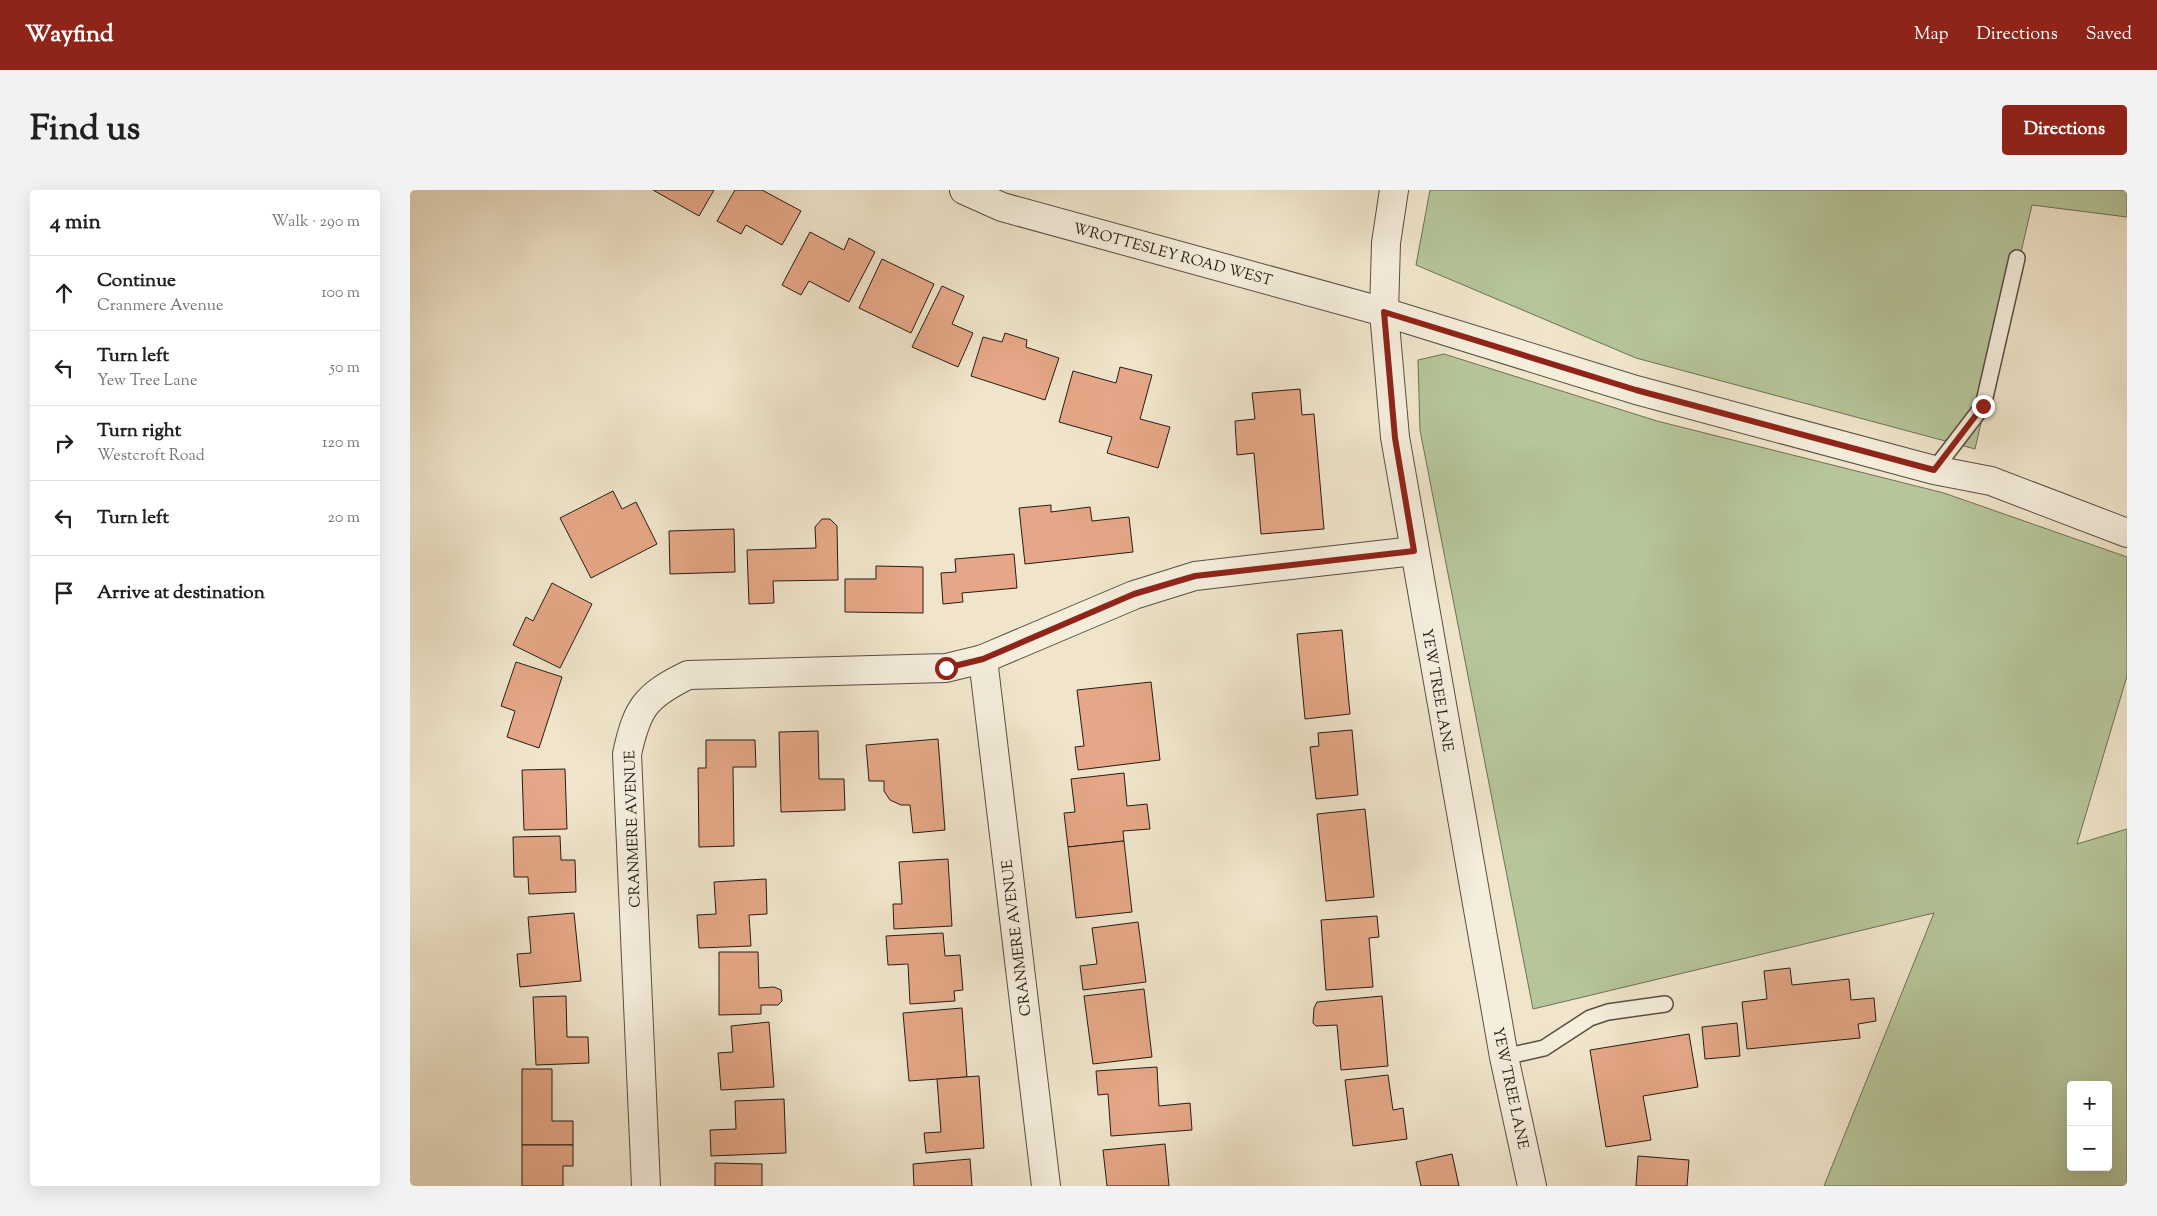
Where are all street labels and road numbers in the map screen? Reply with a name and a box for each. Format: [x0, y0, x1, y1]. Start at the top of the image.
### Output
street label: WROTTESLEY ROAD WEST [1071, 219, 1275, 292]
street label: YEW TREE LANE [1415, 627, 1458, 753]
street label: CRANMERE AVENUE [620, 750, 647, 908]
street label: CRANMERE AVENUE [997, 858, 1038, 1017]
street label: YEW TREE LANE [1486, 1025, 1533, 1151]

